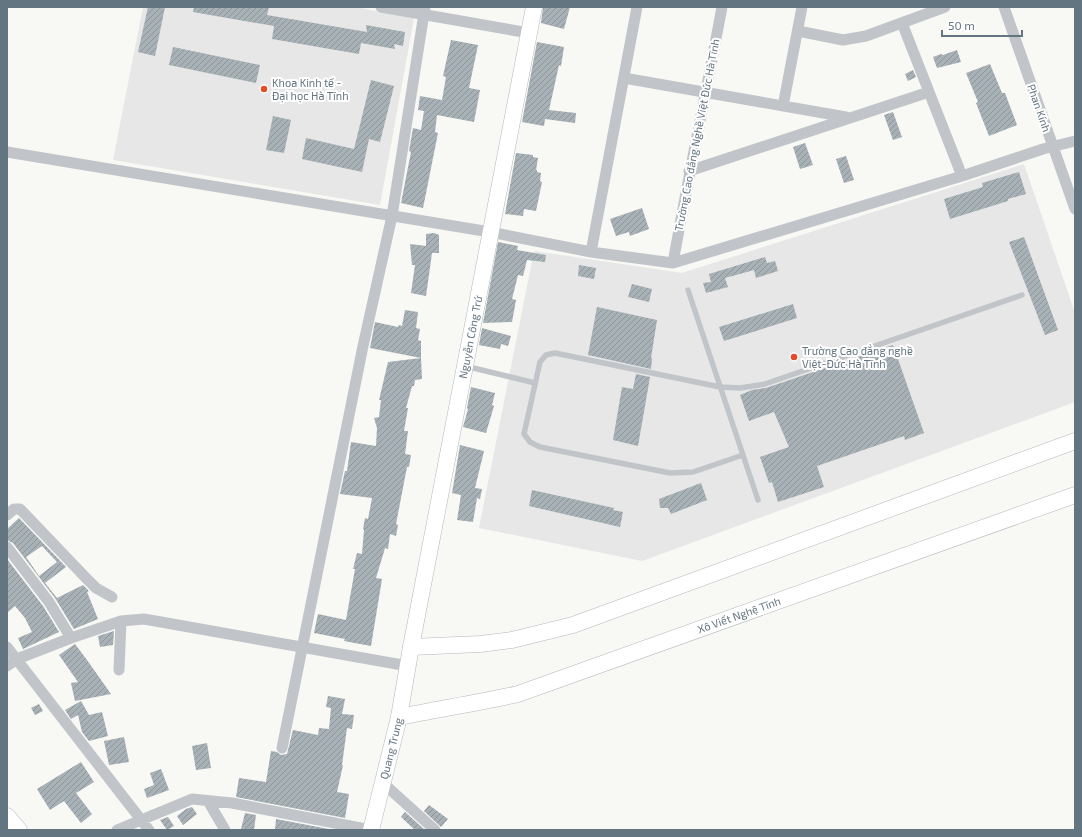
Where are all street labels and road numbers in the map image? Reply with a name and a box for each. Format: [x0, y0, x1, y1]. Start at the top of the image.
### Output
street label: Trường Cao đẳng Nghề Việt Đức Hà Tĩnh [671, 38, 723, 232]
street label: Phan Kính [1025, 82, 1054, 133]
street label: Nguyễn Công Trứ [456, 294, 484, 380]
street label: Xô Viết Nghệ Tĩnh [696, 594, 782, 635]
street label: Quang Trung [377, 716, 405, 781]

